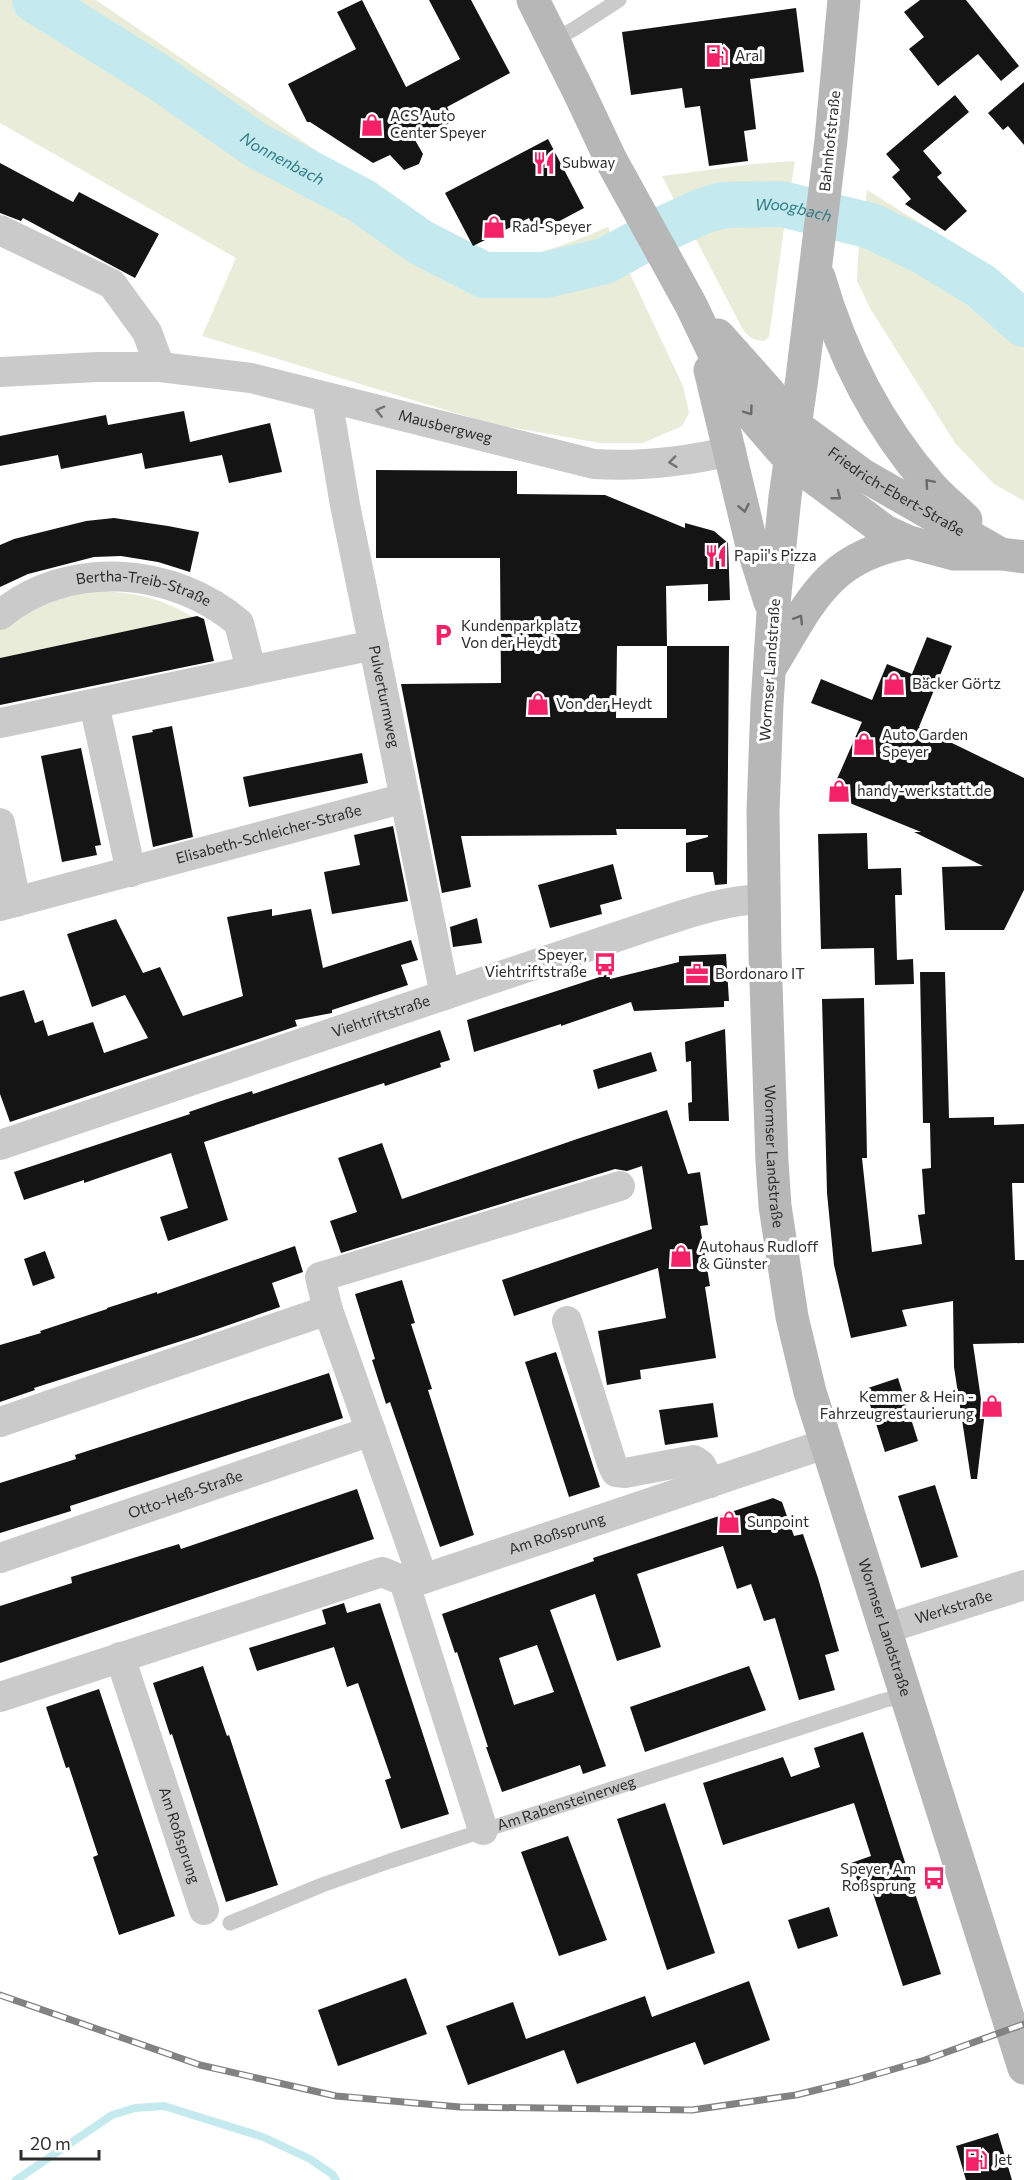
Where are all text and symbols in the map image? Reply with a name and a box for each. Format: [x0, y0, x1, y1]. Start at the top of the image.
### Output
fuel station icon: Aral [704, 43, 730, 69]
place label: Aral [735, 46, 763, 64]
street label: Bahnhofstraße [815, 89, 843, 192]
place label: ACS Auto Center Speyer [390, 106, 486, 141]
shop icon: ACS Auto Center Speyer [359, 112, 385, 138]
water label: Nonnenbach [237, 127, 328, 188]
restaurant icon: Subway [531, 150, 557, 176]
place label: Subway [562, 153, 615, 171]
water label: Woogbach [755, 194, 834, 225]
shop icon: Rad-Speyer [481, 214, 507, 240]
place label: Rad-Speyer [512, 217, 592, 235]
one-way arrow [375, 405, 385, 418]
street label: Mausbergweg [397, 405, 494, 446]
one-way arrow [742, 405, 753, 416]
street label: Friedrich-Ebert-Straße [825, 442, 968, 539]
one-way arrow [669, 455, 678, 468]
one-way arrow [925, 480, 936, 490]
one-way arrow [830, 489, 841, 500]
one-way arrow [737, 502, 750, 512]
restaurant icon: Papii's Pizza [703, 543, 729, 569]
place label: Papii's Pizza [734, 546, 817, 564]
street label: Bertha-Treib-Straße [74, 566, 215, 609]
street label: Wormser Landstraße [755, 598, 783, 742]
one-way arrow [792, 615, 804, 625]
place label: Kundenparkplatz Von der Heydt [461, 616, 578, 651]
parking icon: Kundenparkplatz Von der Heydt [430, 622, 456, 648]
street label: Pulverturmweg [366, 643, 404, 749]
shop icon: Bäcker Görtz [881, 671, 907, 697]
place label: Bäcker Görtz [912, 674, 1001, 692]
shop icon: Von der Heydt [525, 691, 551, 717]
place label: Von der Heydt [556, 694, 652, 712]
place label: Auto Garden Speyer [882, 725, 968, 760]
shop icon: Auto Garden Speyer [851, 731, 877, 757]
shop icon: handy-werkstatt.de [826, 778, 852, 804]
place label: handy-werkstatt.de [857, 781, 991, 799]
street label: Elisabeth-Schleicher-Straße [174, 800, 363, 867]
place label: Speyer, Viehtriftstraße [485, 945, 587, 980]
bus stop icon: Speyer, Viehtriftstraße [592, 951, 618, 977]
office icon: Bordonaro IT [684, 961, 710, 987]
place label: Bordonaro IT [715, 964, 805, 982]
street label: Viehtriftstraße [329, 991, 432, 1040]
street label: Wormser Landstraße [761, 1084, 788, 1229]
place label: Autohaus Rudloff & Günster [699, 1237, 819, 1272]
shop icon: Autohaus Rudloff & Günster [668, 1243, 694, 1269]
place label: Kemmer & Hein - Fahrzeugrestaurierung [820, 1387, 974, 1422]
shop icon: Kemmer & Hein - Fahrzeugrestaurierung [979, 1393, 1005, 1419]
street label: Otto-Heß-Straße [126, 1466, 245, 1521]
street label: Am Roßsprung [506, 1509, 607, 1558]
shop icon: Sunpoint [716, 1509, 742, 1535]
place label: Sunpoint [747, 1512, 809, 1530]
street label: Wormser Landstraße [855, 1556, 916, 1698]
street label: Werkstraße [912, 1586, 994, 1627]
street label: Am Rabensteinerweg [494, 1772, 637, 1834]
street label: Am Roßsprung [156, 1784, 205, 1886]
place label: Speyer, Am Roßsprung [840, 1859, 916, 1894]
bus stop icon: Speyer, Am Roßsprung [921, 1865, 947, 1891]
scale bar [21, 2123, 99, 2161]
text: 20 m [30, 2132, 71, 2154]
fuel station icon: Jet [963, 2147, 989, 2173]
place label: Jet [994, 2150, 1012, 2168]

